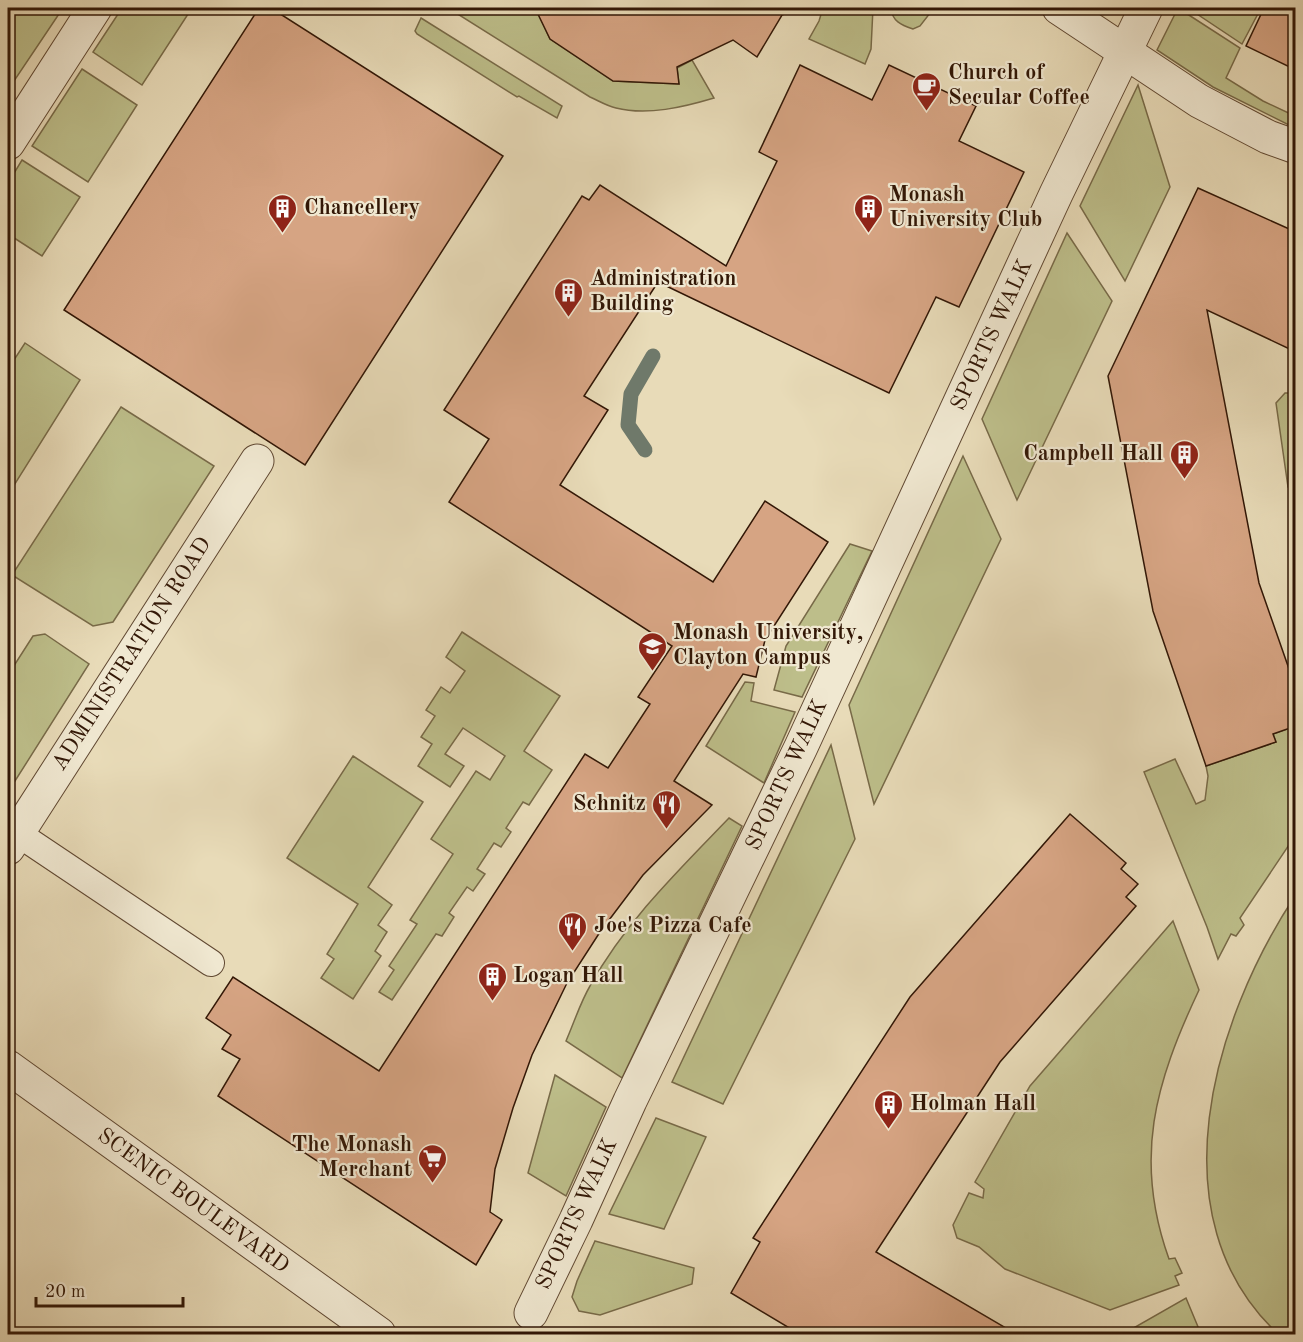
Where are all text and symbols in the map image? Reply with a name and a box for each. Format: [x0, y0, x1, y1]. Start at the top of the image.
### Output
place label: Church of Secular Coffee [948, 62, 1090, 109]
cafe icon: Church of Secular Coffee [911, 70, 943, 112]
place label: Monash University Club [889, 184, 1042, 231]
building icon: Chancellery [267, 192, 299, 234]
building icon: Monash University Club [852, 192, 884, 234]
place label: Chancellery [304, 197, 420, 219]
street label: SPORTS WALK [947, 256, 1037, 414]
place label: Administration Building [590, 268, 737, 315]
building icon: Administration Building [553, 276, 585, 318]
building icon: Campbell Hall [1168, 438, 1200, 480]
place label: Campbell Hall [1023, 443, 1163, 465]
street label: ADMINISTRATION ROAD [48, 533, 216, 775]
place label: Monash University, Clayton Campus [673, 622, 863, 669]
school or university icon: Monash University, Clayton Campus [636, 630, 668, 672]
street label: SPORTS WALK [742, 696, 832, 854]
restaurant icon: Schnitz [651, 788, 683, 830]
place label: Schnitz [573, 793, 646, 815]
restaurant icon: Joe's Pizza Cafe [557, 910, 589, 952]
place label: Joe's Pizza Cafe [594, 915, 752, 937]
building icon: Logan Hall [476, 960, 508, 1002]
place label: Logan Hall [513, 965, 624, 987]
building icon: Holman Hall [873, 1088, 905, 1130]
place label: Holman Hall [910, 1093, 1036, 1115]
street label: SCENIC BOULEVARD [93, 1124, 293, 1278]
place label: The Monash Merchant [292, 1134, 412, 1181]
street label: SPORTS WALK [532, 1135, 622, 1293]
supermarket icon: The Monash Merchant [417, 1142, 449, 1184]
scale bar [36, 1270, 183, 1308]
text: 20 m [45, 1283, 85, 1301]

